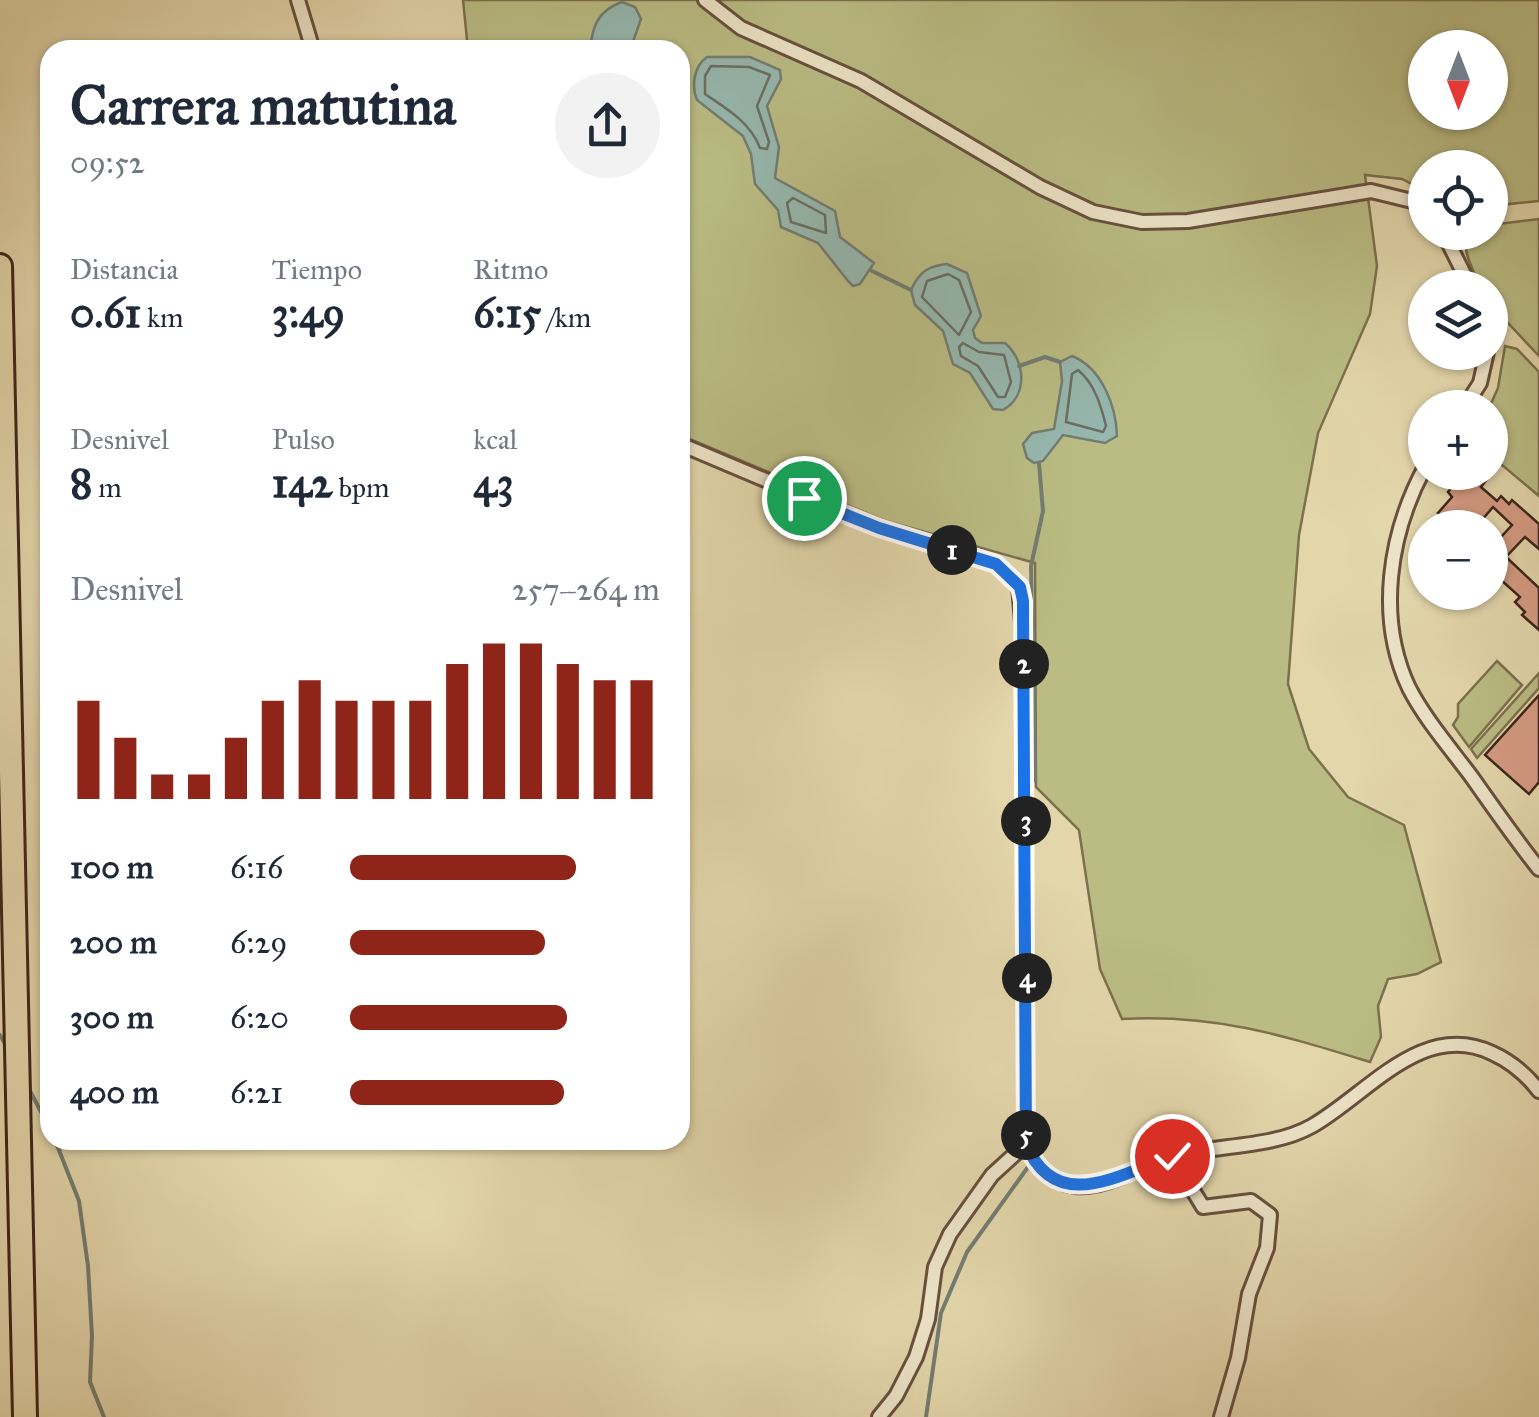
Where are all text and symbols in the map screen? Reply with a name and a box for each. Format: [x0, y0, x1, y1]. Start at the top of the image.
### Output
north arrow [1408, 30, 1508, 130]
map controls [1408, 30, 1508, 610]
text: Carrera matutina [70, 72, 456, 139]
button: share [555, 73, 660, 178]
text: 09:52 [70, 143, 145, 182]
button: locate [1408, 150, 1508, 250]
text: Distancia [70, 252, 178, 287]
text: Tiempo [272, 252, 362, 287]
text: Ritmo [473, 252, 548, 287]
button: layers [1408, 270, 1508, 370]
text: 0.61 [70, 287, 141, 339]
text: 3:49 [272, 287, 345, 339]
text: 6:15 [473, 287, 541, 339]
text: km [141, 300, 184, 335]
text: /km [541, 300, 591, 335]
button: + [1408, 390, 1508, 490]
text: Desnivel [70, 422, 169, 457]
text: Pulso [272, 422, 335, 457]
text: kcal [473, 422, 517, 457]
pin [762, 456, 847, 541]
text: 8 [70, 457, 92, 509]
text: 142 [272, 457, 332, 509]
text: 43 [473, 457, 514, 509]
text: m [92, 470, 122, 505]
text: bpm [332, 470, 389, 505]
icon: arrive [777, 471, 832, 526]
button: − [1408, 510, 1508, 610]
pin: 1 [927, 525, 977, 575]
text: 1 [946, 532, 958, 567]
text: Desnivel [70, 570, 183, 609]
text: 257–264 m [512, 570, 660, 609]
pin: 2 [999, 639, 1049, 689]
text: 2 [1017, 646, 1031, 681]
pin: 3 [1001, 796, 1051, 846]
text: 3 [1020, 803, 1032, 838]
text: 100 m [70, 848, 154, 887]
text: 6:16 [230, 848, 283, 887]
text: 200 m [70, 923, 157, 962]
text: 6:29 [230, 923, 287, 962]
pin: 4 [1002, 953, 1052, 1003]
text: 4 [1019, 960, 1035, 995]
text: 300 m [70, 998, 154, 1037]
text: 6:20 [230, 998, 289, 1037]
text: 400 m [70, 1073, 159, 1112]
text: 6:21 [230, 1073, 283, 1112]
pin: 5 [1001, 1110, 1051, 1160]
pin [1130, 1114, 1215, 1199]
text: 5 [1019, 1117, 1033, 1152]
icon: check [1145, 1129, 1200, 1184]

